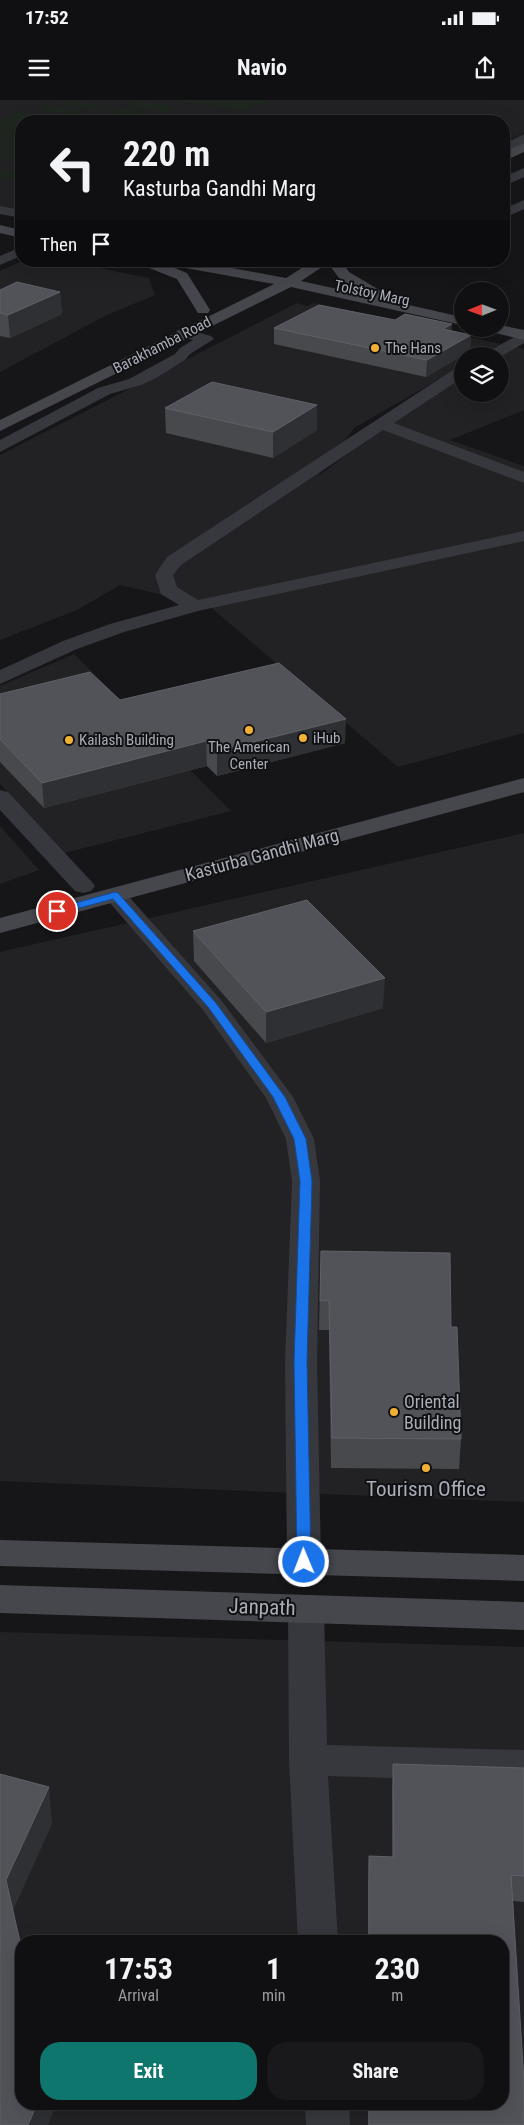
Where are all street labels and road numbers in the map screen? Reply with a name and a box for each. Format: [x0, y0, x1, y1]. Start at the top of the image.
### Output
street label: Tolstoy Marg [333, 276, 411, 310]
street label: Barakhamba Road [110, 313, 214, 377]
street label: Kasturba Gandhi Marg [183, 824, 341, 885]
street label: Janpath [228, 1594, 296, 1620]

